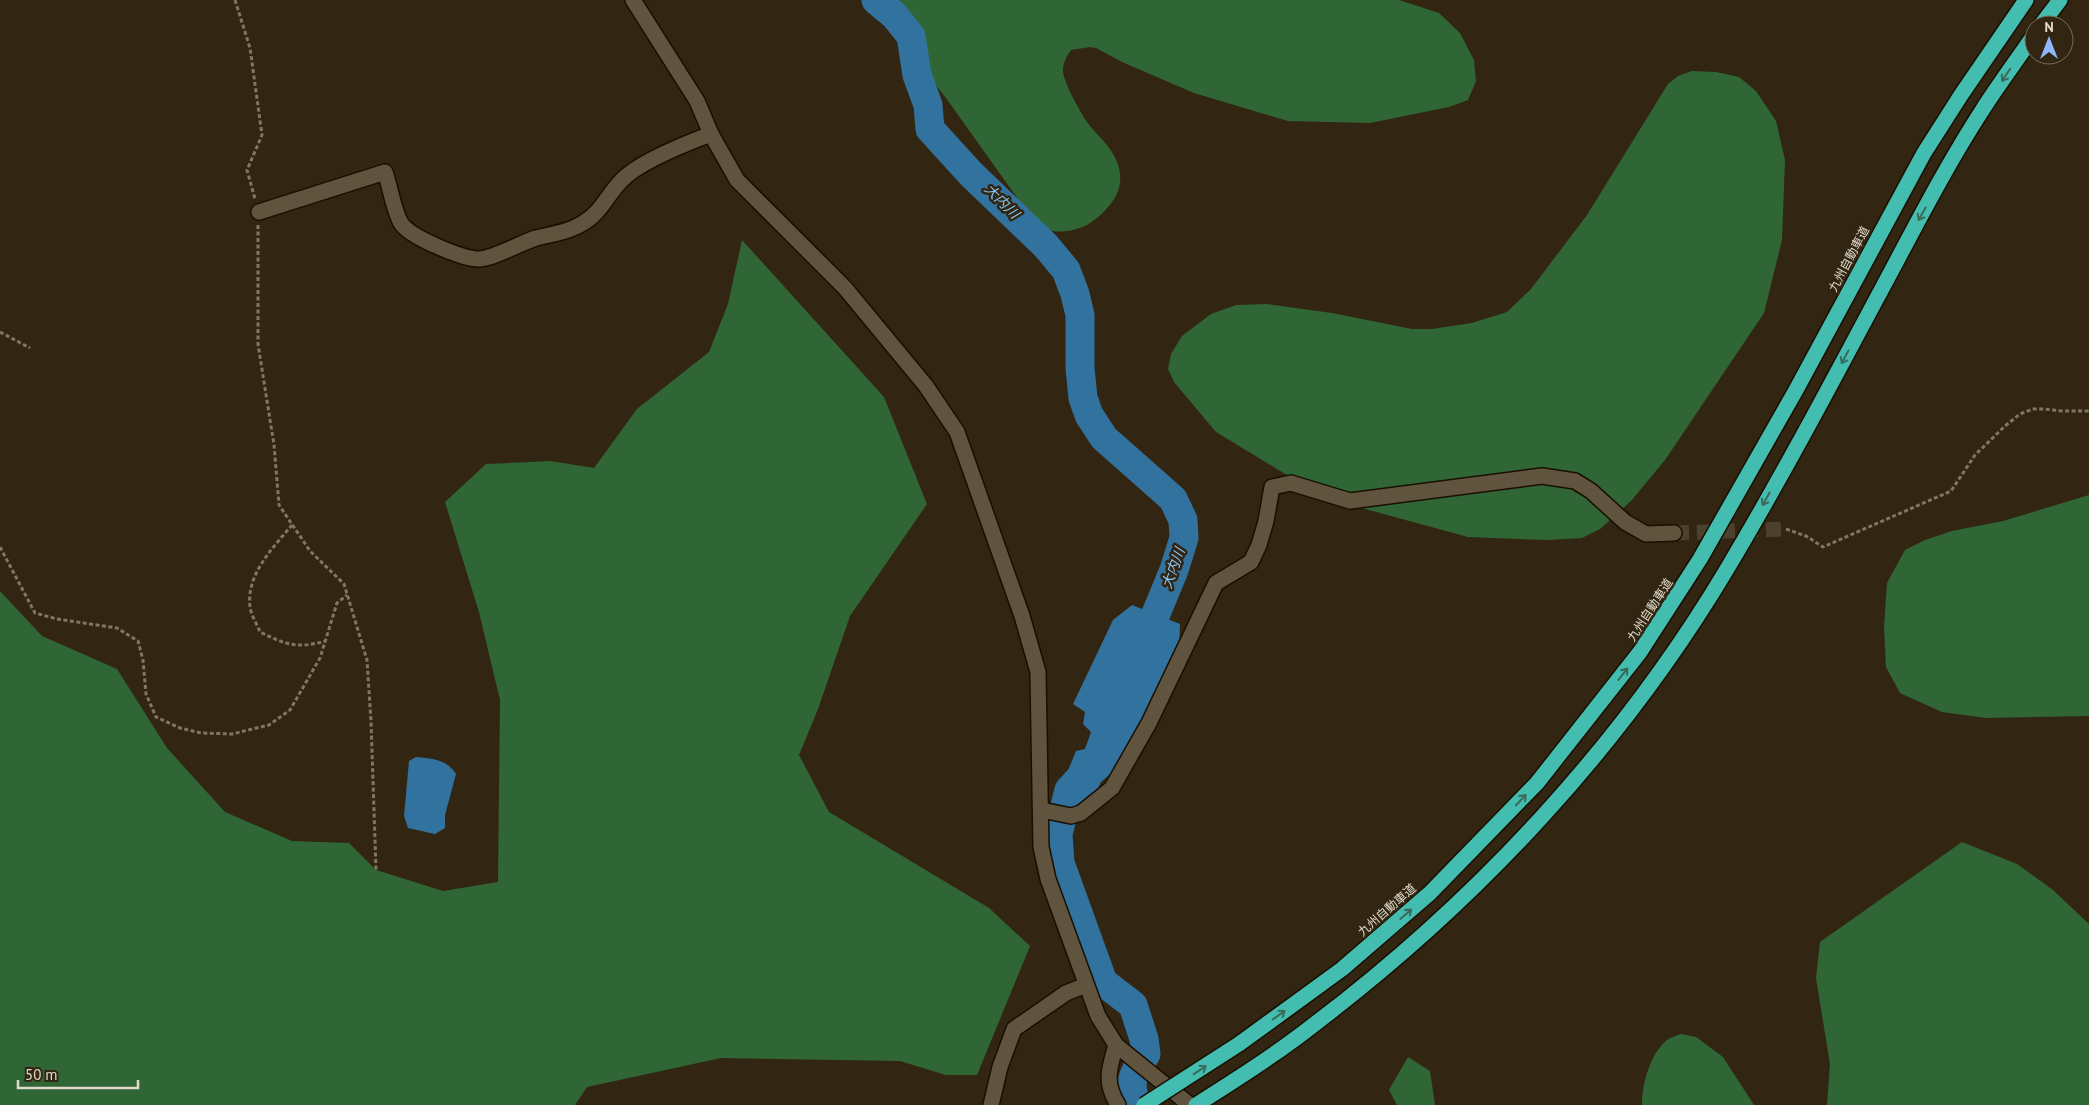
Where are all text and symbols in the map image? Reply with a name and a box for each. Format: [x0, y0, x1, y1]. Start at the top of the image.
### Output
north arrow [2024, 15, 2074, 65]
text: N [2044, 18, 2054, 36]
one-way arrow [2001, 68, 2012, 82]
water label: 大内川 [981, 180, 1025, 224]
one-way arrow [1917, 206, 1926, 221]
street label: 九州自動車道 [1825, 223, 1872, 294]
one-way arrow [1840, 349, 1849, 364]
one-way arrow [1761, 492, 1771, 506]
water label: 大内川 [1157, 543, 1189, 591]
street label: 九州自動車道 [1624, 575, 1675, 644]
one-way arrow [1618, 668, 1629, 681]
one-way arrow [1515, 793, 1527, 806]
street label: 九州自動車道 [1355, 880, 1419, 939]
one-way arrow [1399, 909, 1412, 920]
one-way arrow [1272, 1010, 1285, 1021]
scale bar [18, 1058, 138, 1090]
text: 50 m [25, 1065, 58, 1084]
one-way arrow [1193, 1065, 1207, 1075]

